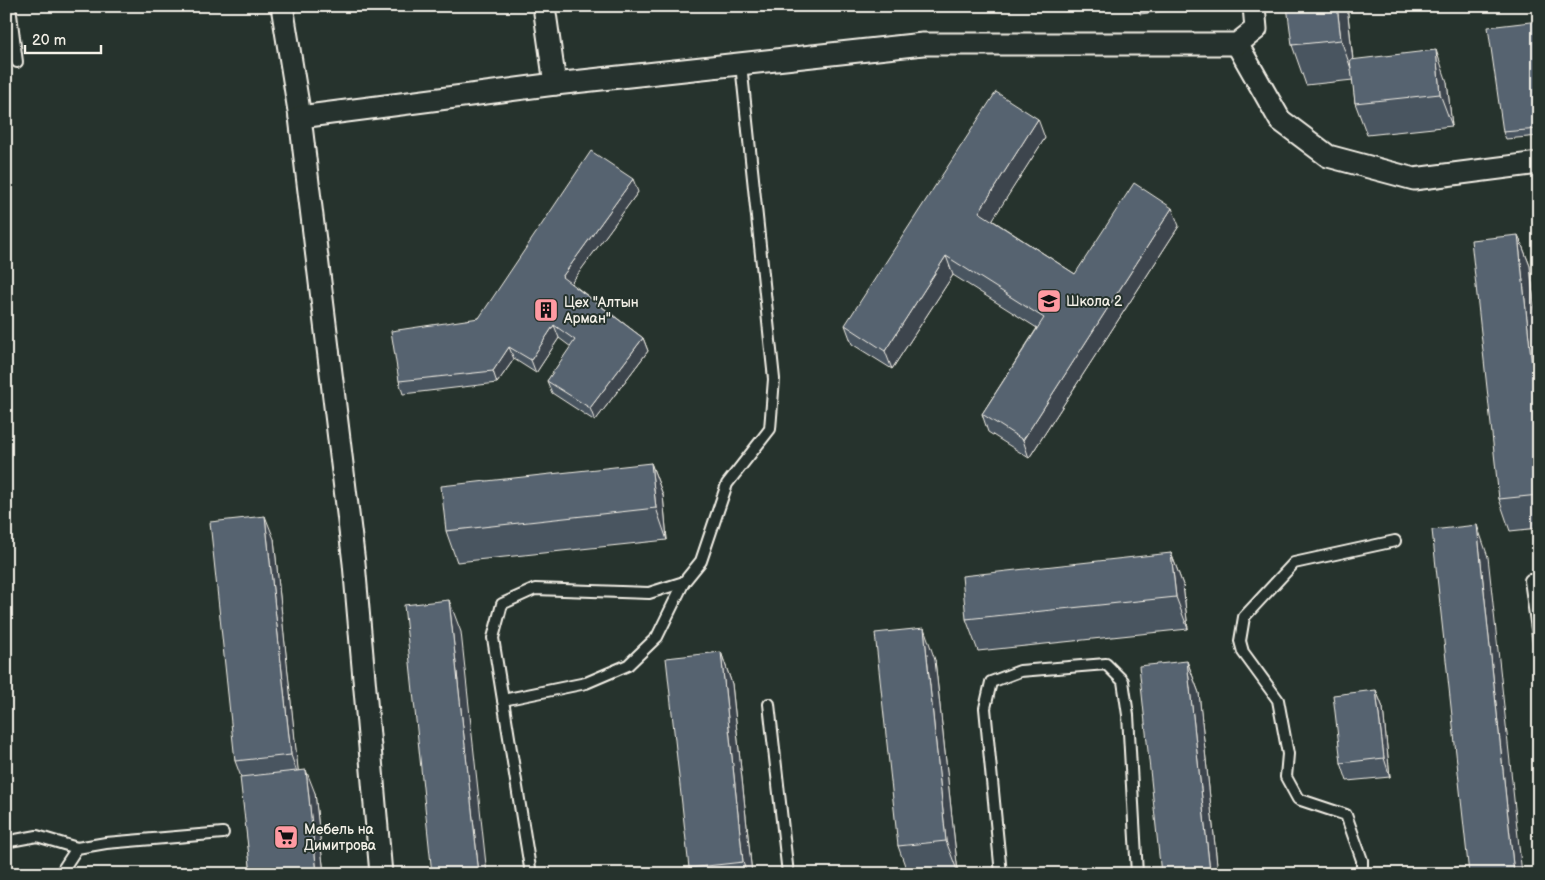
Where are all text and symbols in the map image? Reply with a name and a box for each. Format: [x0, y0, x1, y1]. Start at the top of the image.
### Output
scale bar [25, 22, 101, 54]
text: 20 m [32, 31, 66, 50]
school or university icon: Школа 2 [1036, 288, 1062, 314]
place label: Школа 2 [1066, 293, 1123, 310]
place label: Цех "Алтын Арман" [563, 294, 639, 327]
building icon: Цех "Алтын Арман" [533, 297, 559, 323]
place label: Мебель на Димитрова [304, 821, 377, 854]
supermarket icon: Мебель на Димитрова [273, 824, 299, 850]

